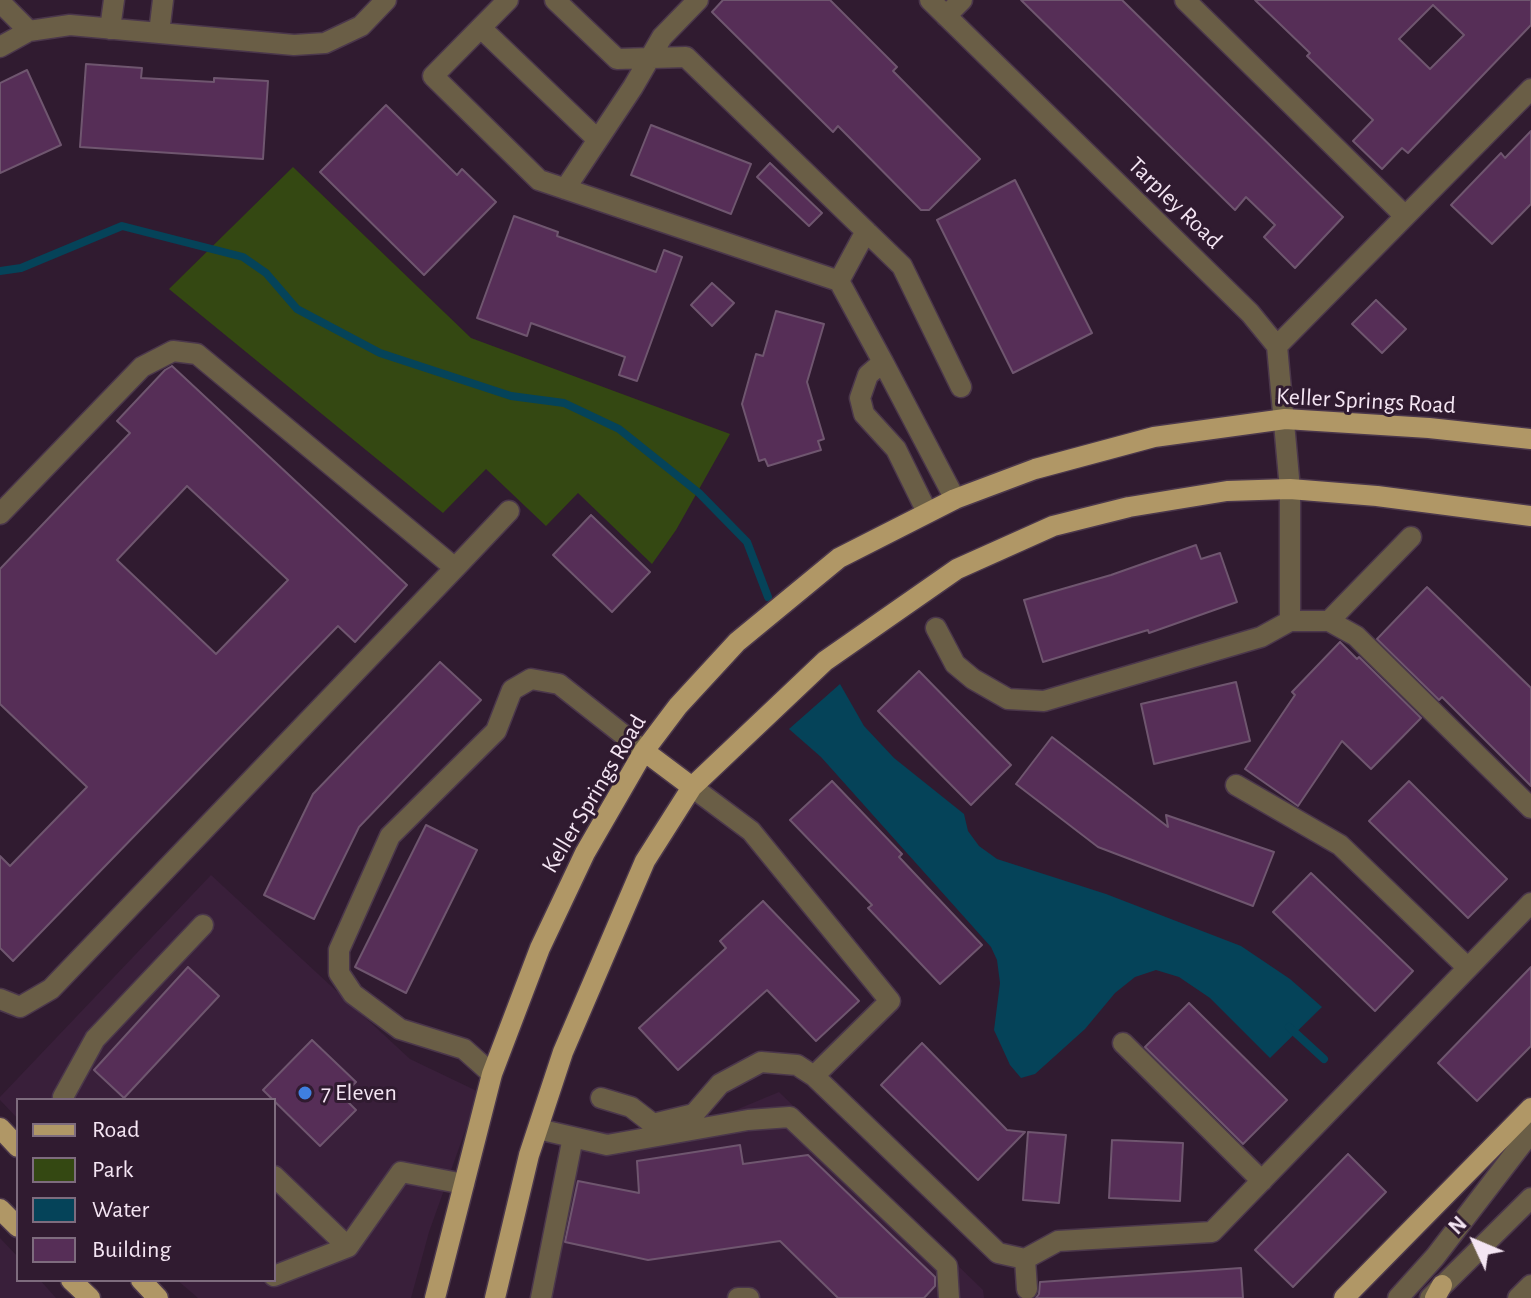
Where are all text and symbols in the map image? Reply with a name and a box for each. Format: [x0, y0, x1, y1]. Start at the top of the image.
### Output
street label: Tarpley Road [1122, 151, 1228, 255]
street label: Keller Springs Road [1275, 382, 1457, 420]
street label: Keller Springs Road [535, 710, 653, 878]
place label: 7 Eleven [321, 1079, 397, 1107]
marker: 7 Eleven [296, 1084, 314, 1102]
legend [16, 1098, 276, 1282]
text: Road [92, 1118, 140, 1142]
text: Park [92, 1158, 133, 1182]
text: Water [92, 1198, 149, 1222]
north arrow [1435, 1202, 1515, 1282]
text: N [1445, 1212, 1471, 1238]
text: Building [92, 1238, 171, 1262]

